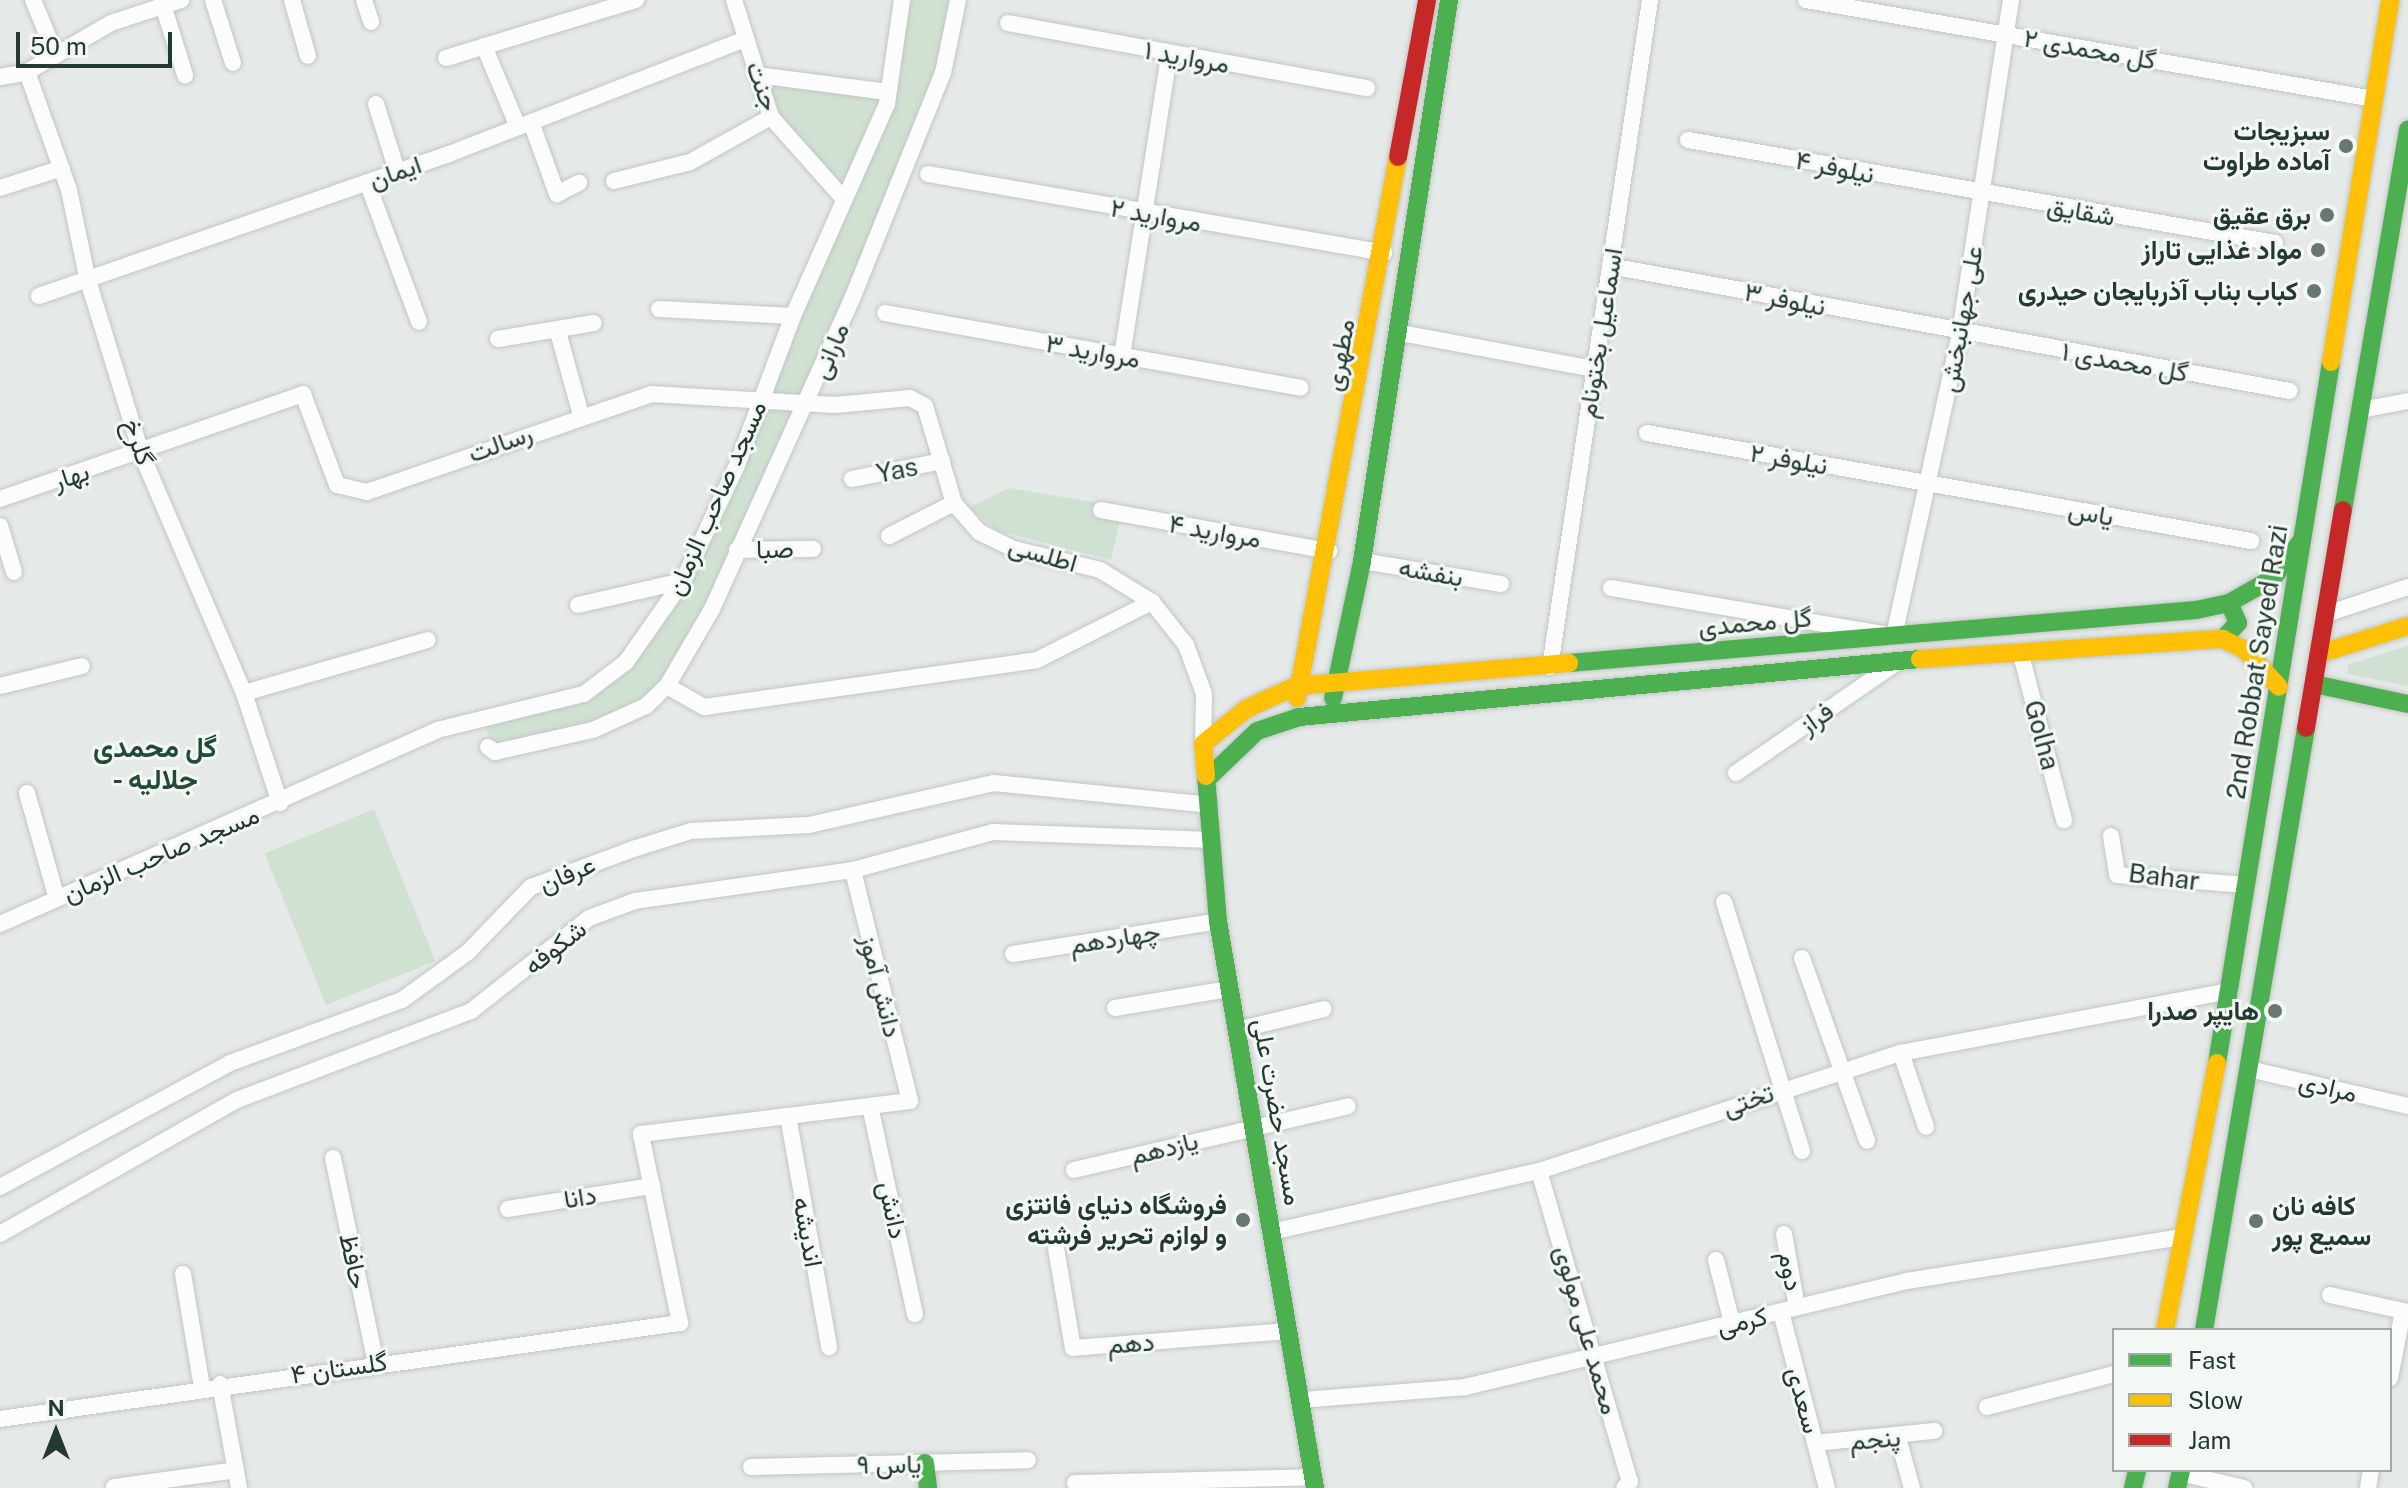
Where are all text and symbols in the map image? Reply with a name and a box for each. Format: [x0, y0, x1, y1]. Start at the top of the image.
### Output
scale bar [20, 16, 176, 66]
street label: گل محمدی ۲ [2021, 22, 2159, 76]
text: 50 m [30, 32, 87, 60]
street label: مروارید ۱ [1142, 34, 1232, 80]
street label: جنت [740, 57, 786, 115]
place label: سبزیجات آماده طراوت [2203, 115, 2330, 176]
marker: سبزیجات آماده طراوت [2337, 137, 2355, 155]
street label: نیلوفر ۴ [1793, 144, 1877, 190]
street label: ایمان [365, 149, 425, 195]
street label: شقایق [2045, 190, 2117, 232]
street label: مروارید ۲ [1108, 192, 1204, 238]
place label: برق عقیق [2213, 199, 2311, 231]
marker: برق عقیق [2318, 206, 2336, 224]
place label: مواد غذایی تاراز [2141, 234, 2302, 266]
marker: مواد غذایی تاراز [2309, 241, 2327, 259]
street label: علی جهانبخش [1933, 243, 1989, 395]
street label: اسماعیل بختونام [1571, 246, 1629, 420]
place label: کباب بناب آذربایجان حیدری [2018, 275, 2298, 307]
street label: نیلوفر ۳ [1742, 276, 1828, 322]
marker: کباب بناب آذربایجان حیدری [2305, 282, 2323, 300]
street label: مطهری [1317, 316, 1361, 394]
street label: مارانی [804, 318, 856, 384]
street label: مروارید ۳ [1043, 327, 1143, 375]
street label: گل محمدی ۱ [2059, 336, 2191, 388]
street label: مسجد صاحب الزمان [659, 396, 773, 600]
street label: گلرخ [117, 415, 161, 469]
street label: رسالت [464, 417, 536, 469]
street label: نیلوفر ۲ [1748, 437, 1830, 481]
street label: Yas [874, 451, 920, 489]
street label: بهار [49, 456, 93, 496]
street label: یاس [2066, 494, 2116, 532]
street label: مروارید ۴ [1166, 508, 1264, 554]
street label: 2nd Robbat Sayed Razi [2220, 523, 2294, 801]
street label: اطلسی [1005, 529, 1081, 579]
street label: صبا [756, 533, 794, 565]
street label: بنفشه [1396, 551, 1466, 593]
street label: گل محمدی [1697, 601, 1813, 643]
street label: فراز [1793, 695, 1839, 741]
street label: Golha [2018, 697, 2066, 773]
district label: گل محمدی - جلالیه [93, 730, 217, 796]
street label: مسجد صاحب الزمان [58, 799, 264, 909]
street label: عرفان [534, 848, 600, 900]
street label: Bahar [2127, 857, 2201, 897]
street label: شکوفه [518, 913, 592, 981]
street label: چهاردهم [1068, 915, 1162, 961]
street label: دانش آموز [853, 931, 909, 1041]
place label: هایپر صدرا [2147, 995, 2259, 1027]
marker: هایپر صدرا [2266, 1002, 2284, 1020]
street label: مسجد حضرت علی [1246, 1016, 1310, 1208]
street label: مرادی [2296, 1065, 2360, 1109]
street label: تختی [1718, 1077, 1778, 1123]
street label: یازدهم [1127, 1125, 1201, 1171]
street label: دانش [872, 1178, 914, 1242]
street label: دانا [561, 1179, 599, 1215]
place label: فروشگاه دنیای فانتزی و لوازم تحریر فرشته [1005, 1189, 1227, 1250]
place label: کافه نان سمیع پور [2272, 1190, 2371, 1252]
street label: اندیشه [786, 1194, 830, 1270]
marker: فروشگاه دنیای فانتزی و لوازم تحریر فرشته [1234, 1211, 1252, 1229]
marker: کافه نان سمیع پور [2247, 1212, 2265, 1230]
street label: حافظ [333, 1230, 375, 1292]
street label: محمد علی مولوی [1548, 1242, 1626, 1418]
street label: دوم [1772, 1249, 1810, 1293]
street label: کرمی [1714, 1300, 1770, 1342]
street label: دهم [1106, 1326, 1156, 1360]
legend [2112, 1328, 2392, 1472]
street label: گلستان ۴ [289, 1346, 389, 1390]
text: Fast [2188, 1346, 2236, 1374]
street label: سعدی [1780, 1363, 1828, 1437]
text: Slow [2188, 1386, 2243, 1414]
north arrow [16, 1392, 96, 1472]
text: N [47, 1395, 65, 1421]
street label: پنجم [1848, 1421, 1902, 1457]
text: Jam [2188, 1426, 2231, 1454]
street label: یاس ۹ [856, 1448, 922, 1480]

